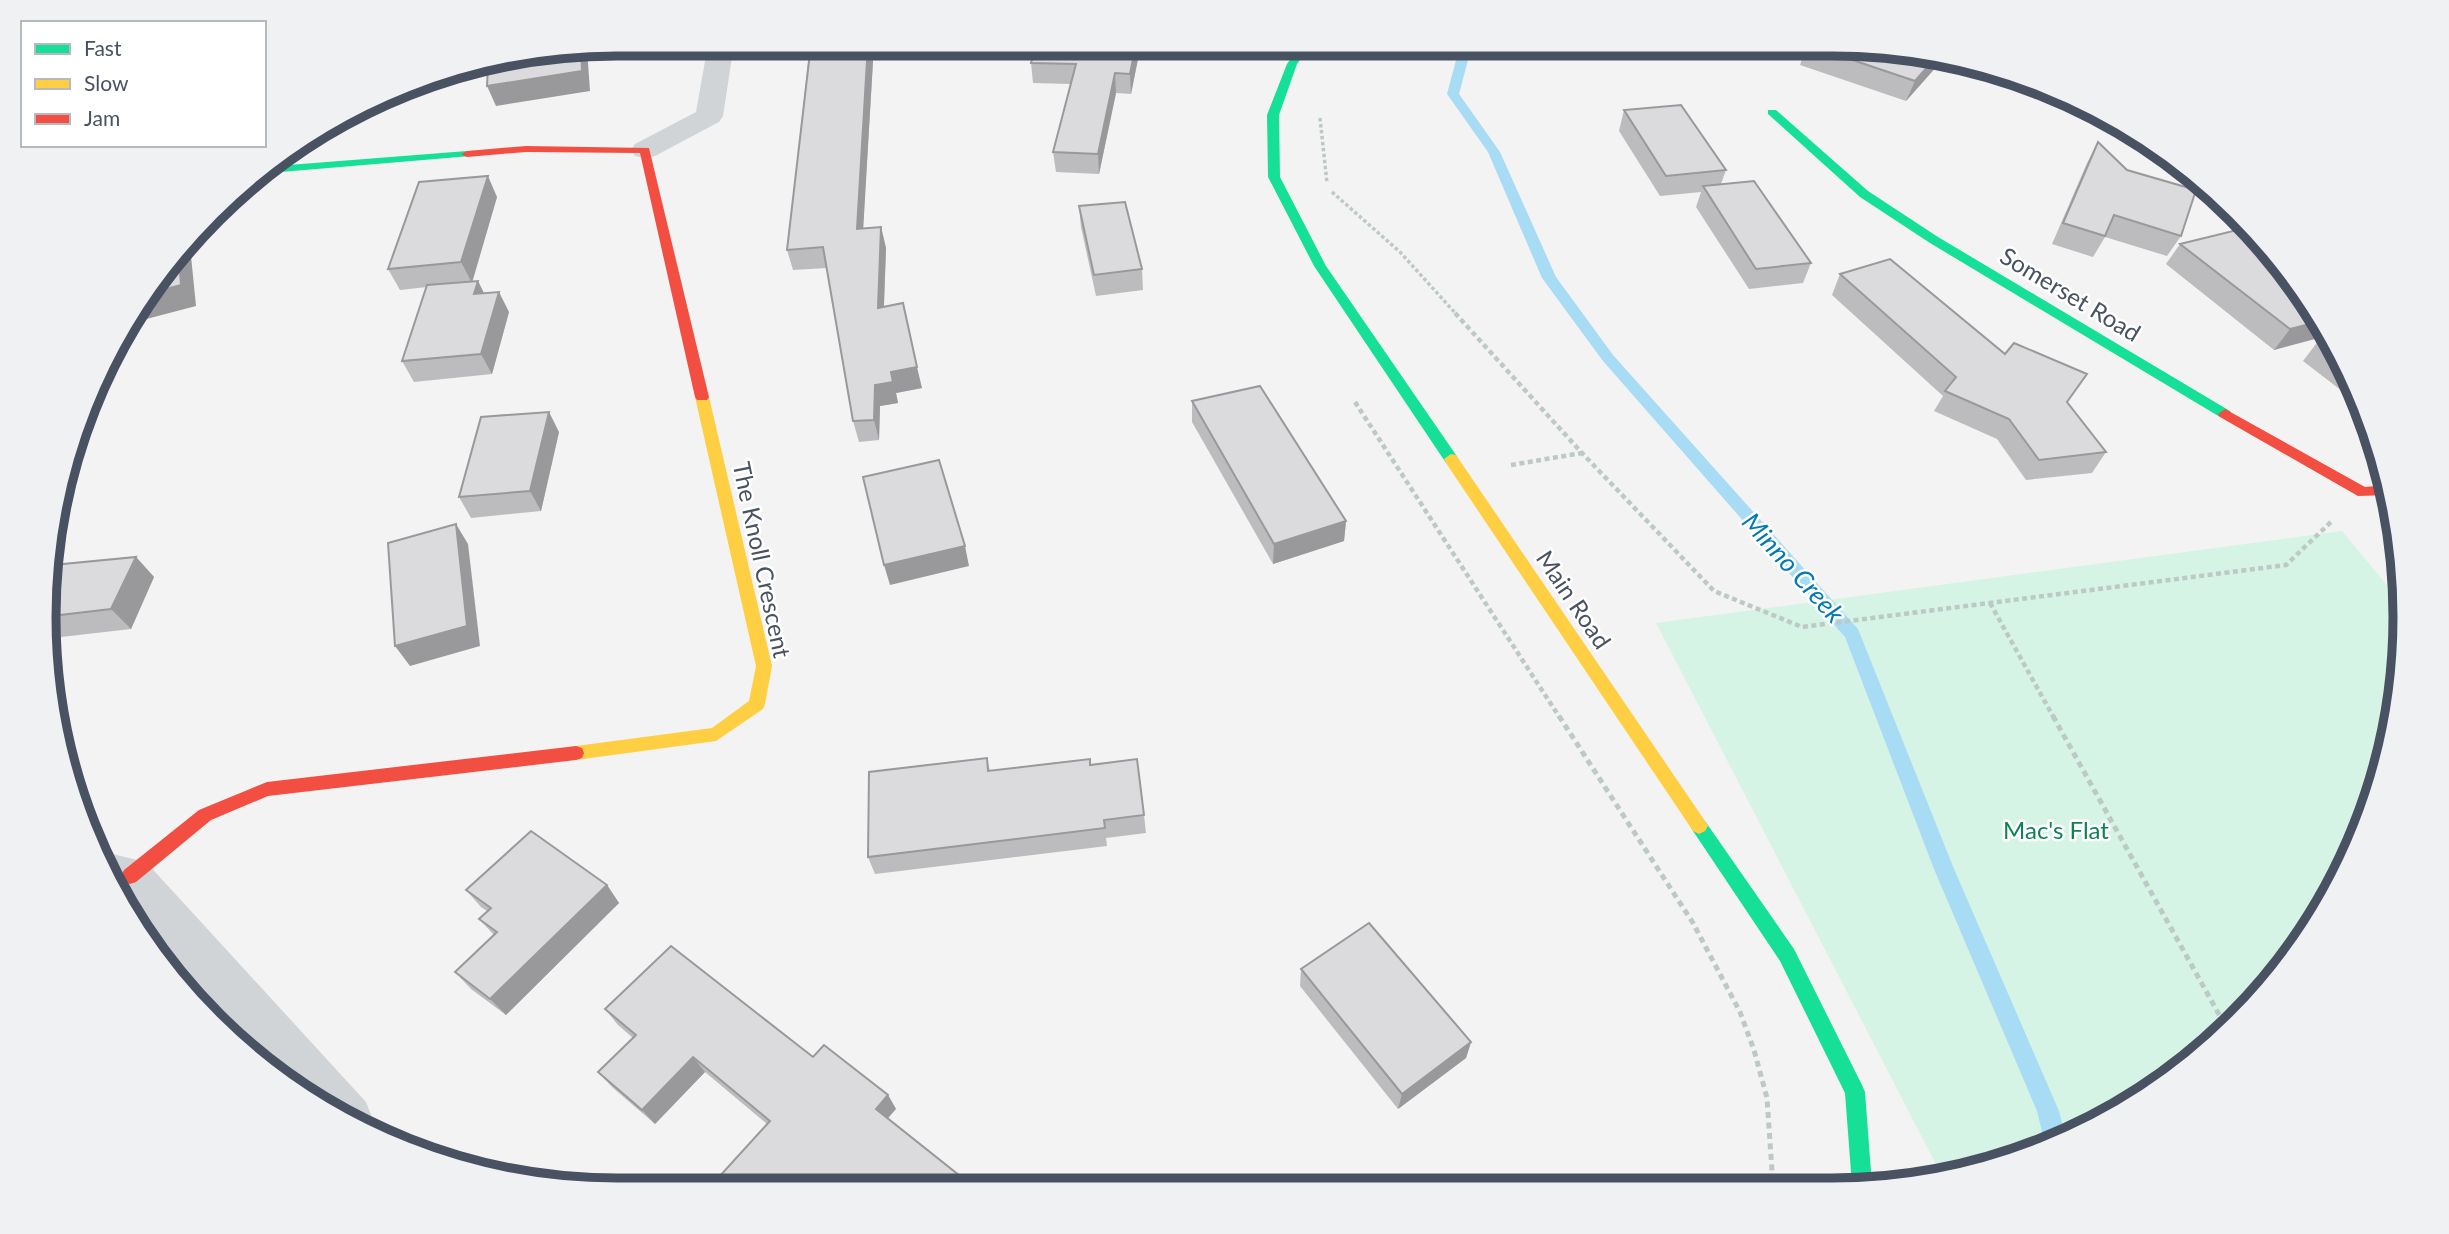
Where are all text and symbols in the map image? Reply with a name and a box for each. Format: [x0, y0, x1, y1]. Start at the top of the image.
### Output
legend [21, 21, 266, 147]
text: Fast [84, 35, 122, 60]
text: Slow [84, 70, 129, 95]
text: Jam [84, 105, 120, 130]
street label: Somerset Road [1995, 240, 2146, 347]
street label: The Knoll Crescent [728, 459, 797, 661]
water label: Minno Creek [1736, 506, 1852, 629]
street label: Main Road [1531, 544, 1618, 654]
park label: Mac's Flat [2003, 815, 2109, 844]

